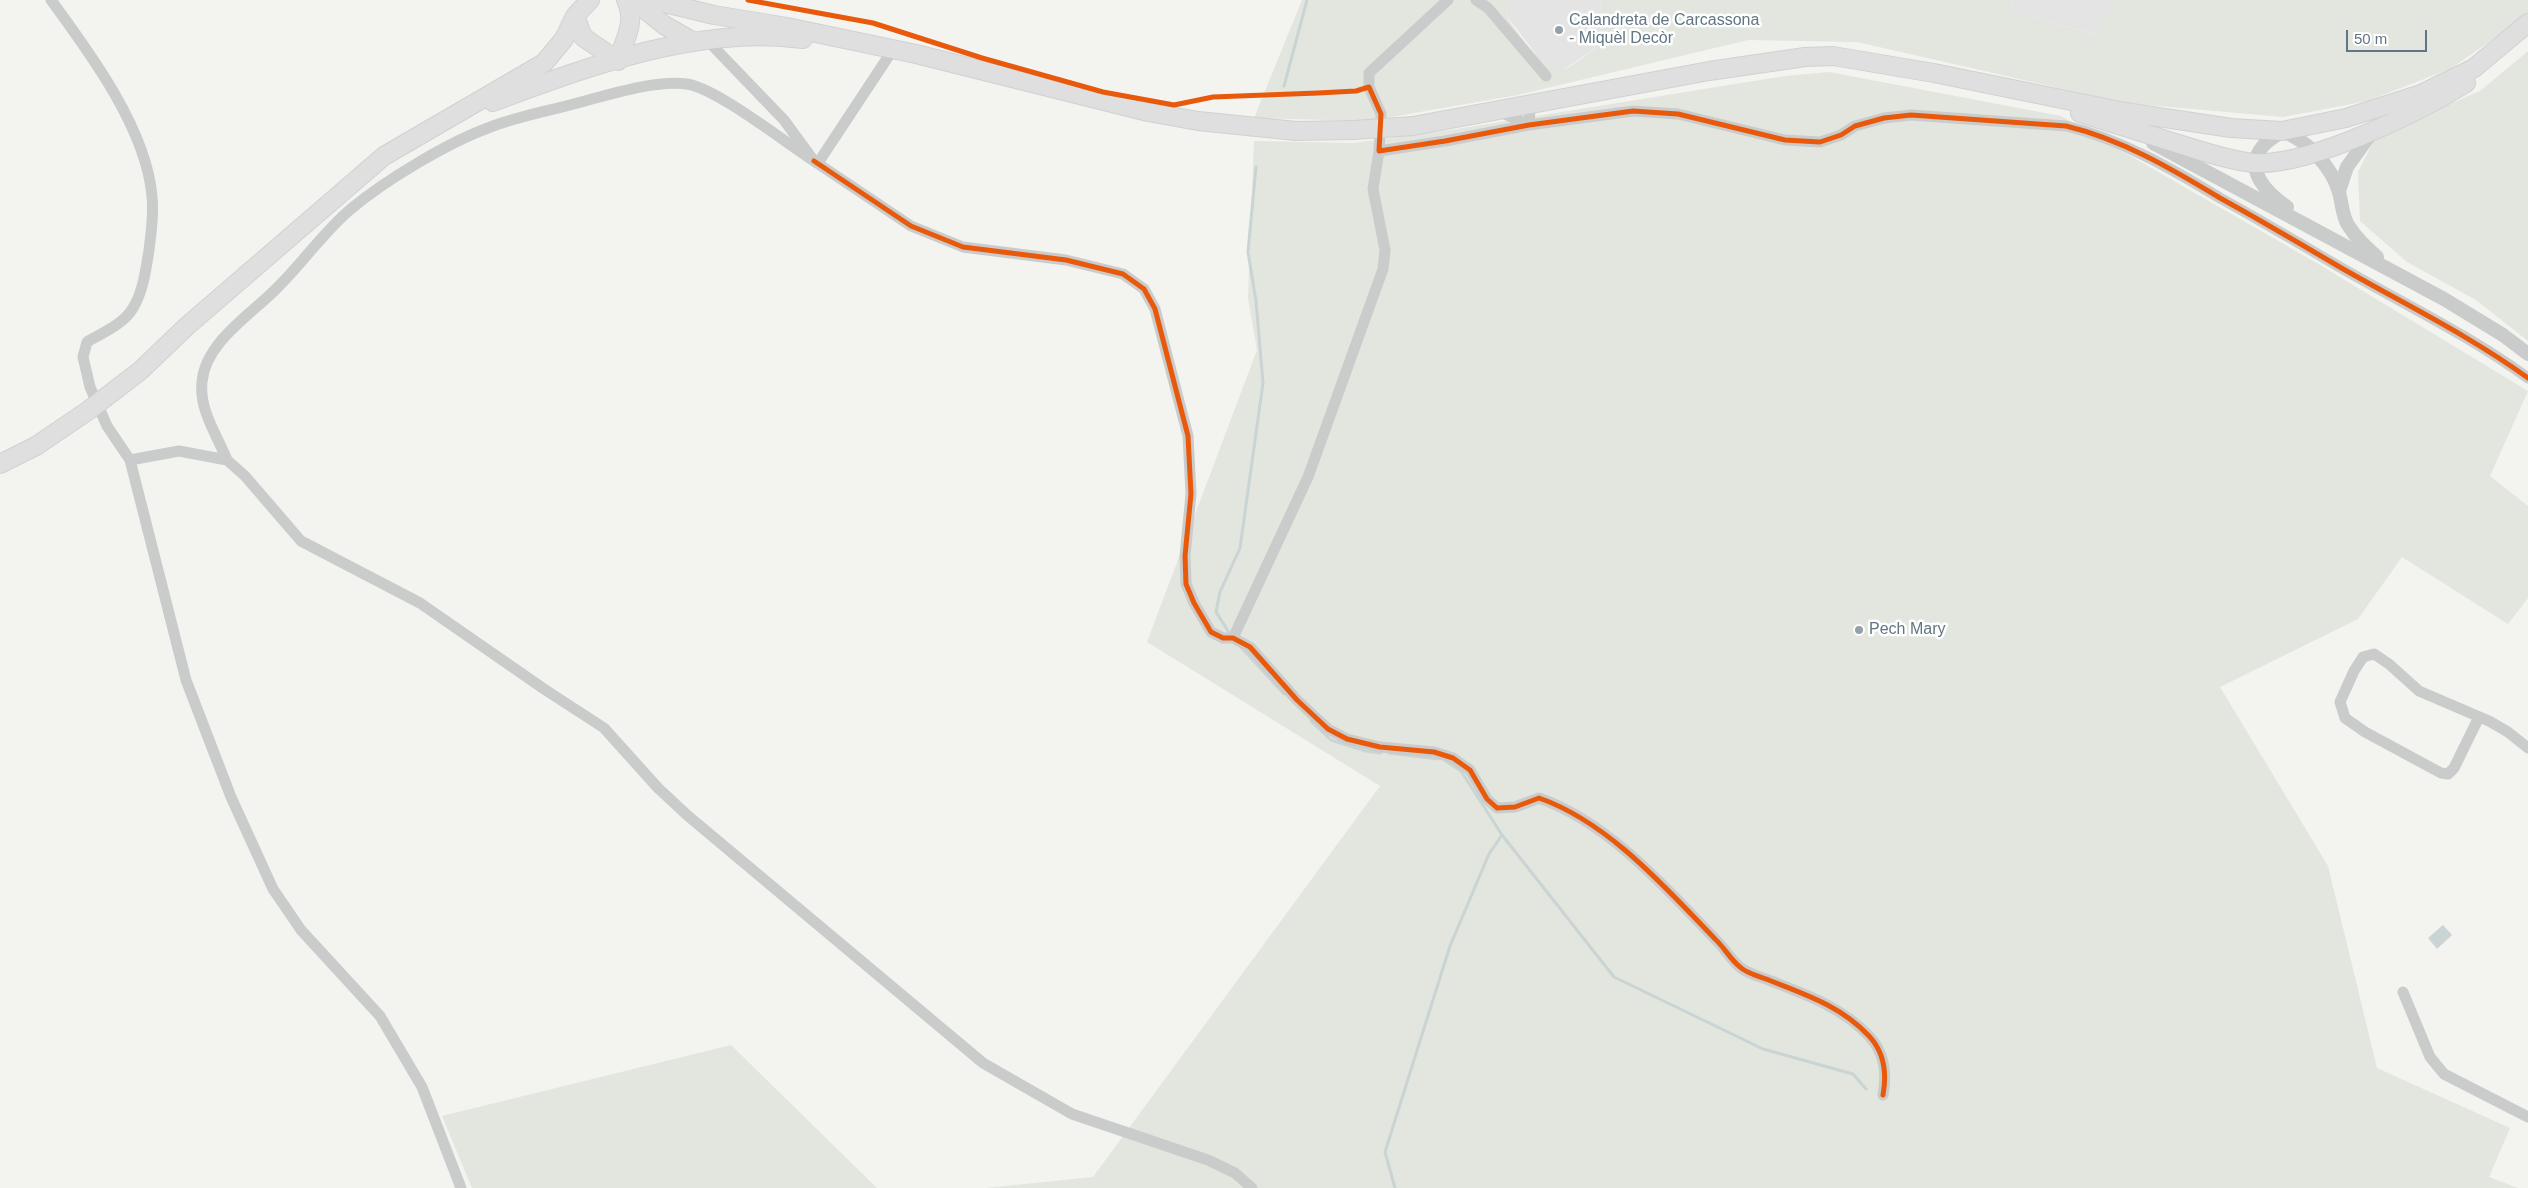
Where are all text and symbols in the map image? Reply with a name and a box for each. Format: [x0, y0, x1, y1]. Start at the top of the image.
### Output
place label: Calandreta de Carcassona - Miquèl Decòr [1569, 11, 1759, 49]
scale bar [2348, 20, 2429, 52]
marker: Calandreta de Carcassona - Miquèl Decòr [1553, 24, 1565, 36]
text: 50 m [2354, 30, 2387, 47]
place label: Pech Mary [1869, 620, 1945, 640]
marker: Pech Mary [1853, 624, 1865, 636]

